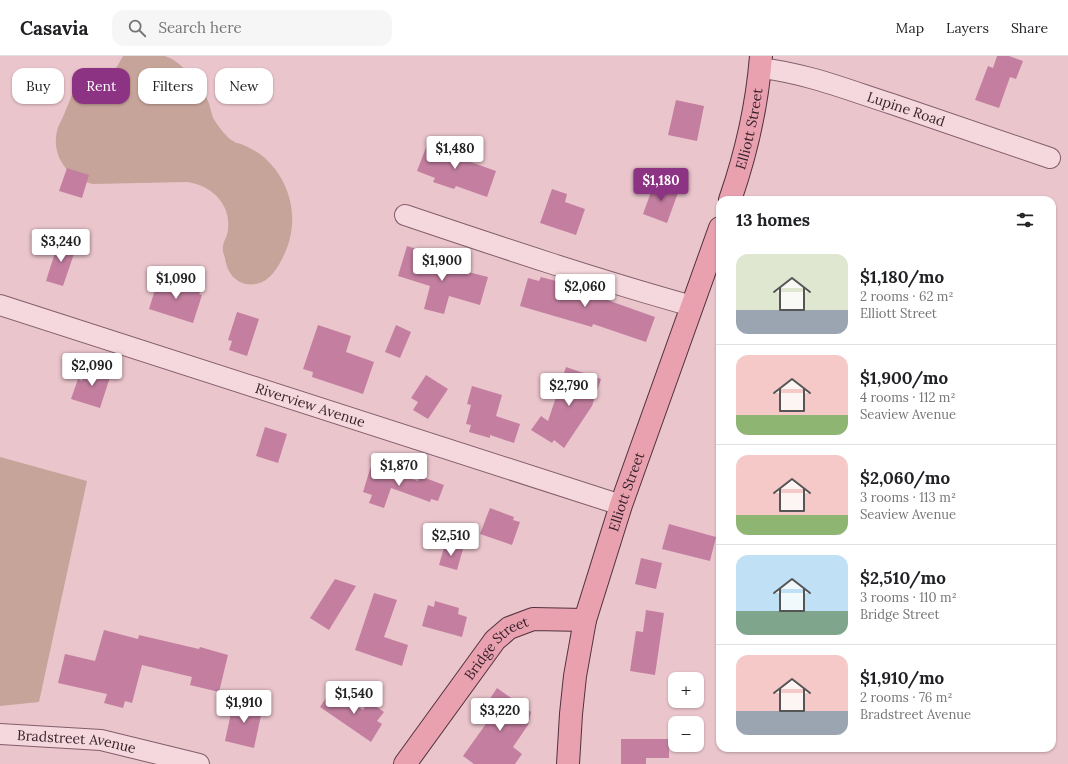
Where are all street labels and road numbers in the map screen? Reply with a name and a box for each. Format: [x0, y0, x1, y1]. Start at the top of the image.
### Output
street label: Elliott Street [731, 86, 767, 171]
street label: Lupine Road [865, 87, 947, 130]
street label: Riverview Avenue [253, 379, 368, 431]
street label: Elliott Street [604, 449, 648, 534]
street label: Bridge Street [460, 612, 532, 683]
street label: Bradstreet Avenue [17, 726, 138, 757]

